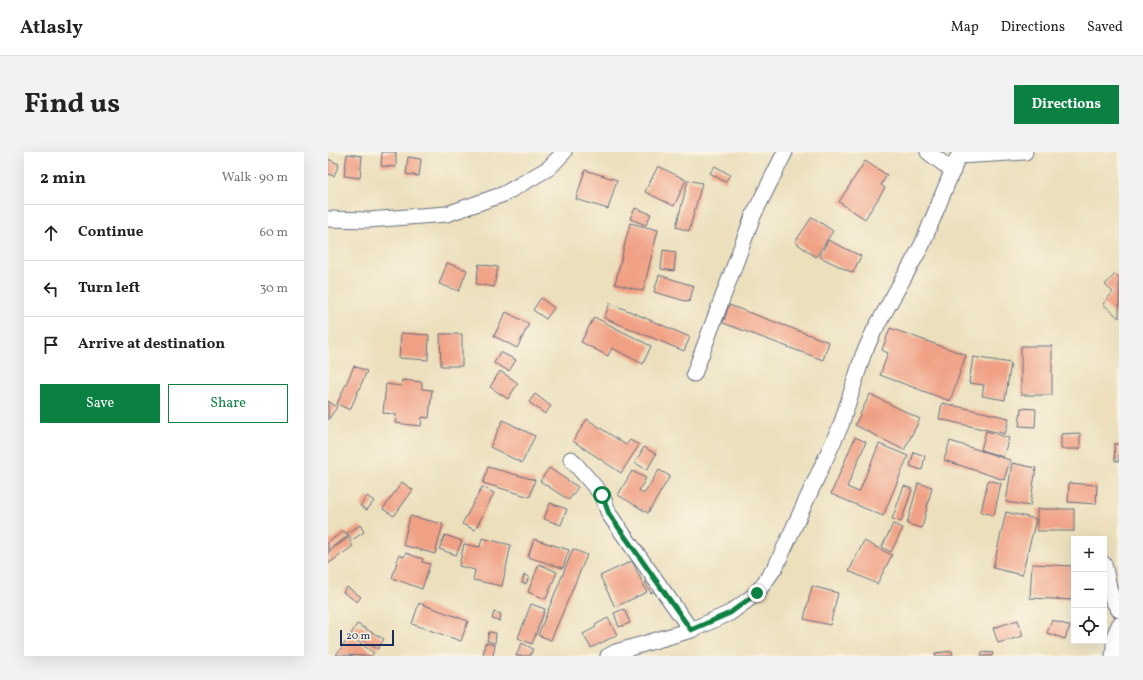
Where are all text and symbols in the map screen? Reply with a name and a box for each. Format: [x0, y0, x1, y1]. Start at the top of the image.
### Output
text: Atlasly [20, 15, 83, 41]
text: Map [951, 18, 979, 37]
text: Directions [1001, 18, 1065, 37]
text: Saved [1087, 18, 1123, 37]
text: Find us [24, 85, 120, 124]
button: Directions [1014, 85, 1119, 124]
text: 2 min [40, 167, 86, 190]
text: Walk · 90 m [222, 169, 288, 187]
icon: ahead [40, 222, 62, 244]
text: Continue [78, 222, 143, 243]
text: 60 m [260, 224, 288, 242]
icon: left [40, 278, 62, 300]
text: Turn left [78, 278, 140, 299]
text: 30 m [260, 280, 288, 298]
icon: arrive [40, 334, 62, 356]
text: Arrive at destination [78, 334, 225, 355]
button: Save [40, 384, 160, 423]
button: Share [168, 384, 288, 423]
route start [593, 486, 611, 504]
map controls [1071, 536, 1107, 644]
button: + [1071, 536, 1107, 572]
button: − [1071, 572, 1107, 608]
route end [748, 584, 766, 602]
button: locate [1071, 608, 1107, 644]
scale bar [340, 628, 394, 647]
text: 20 m [346, 629, 370, 644]

